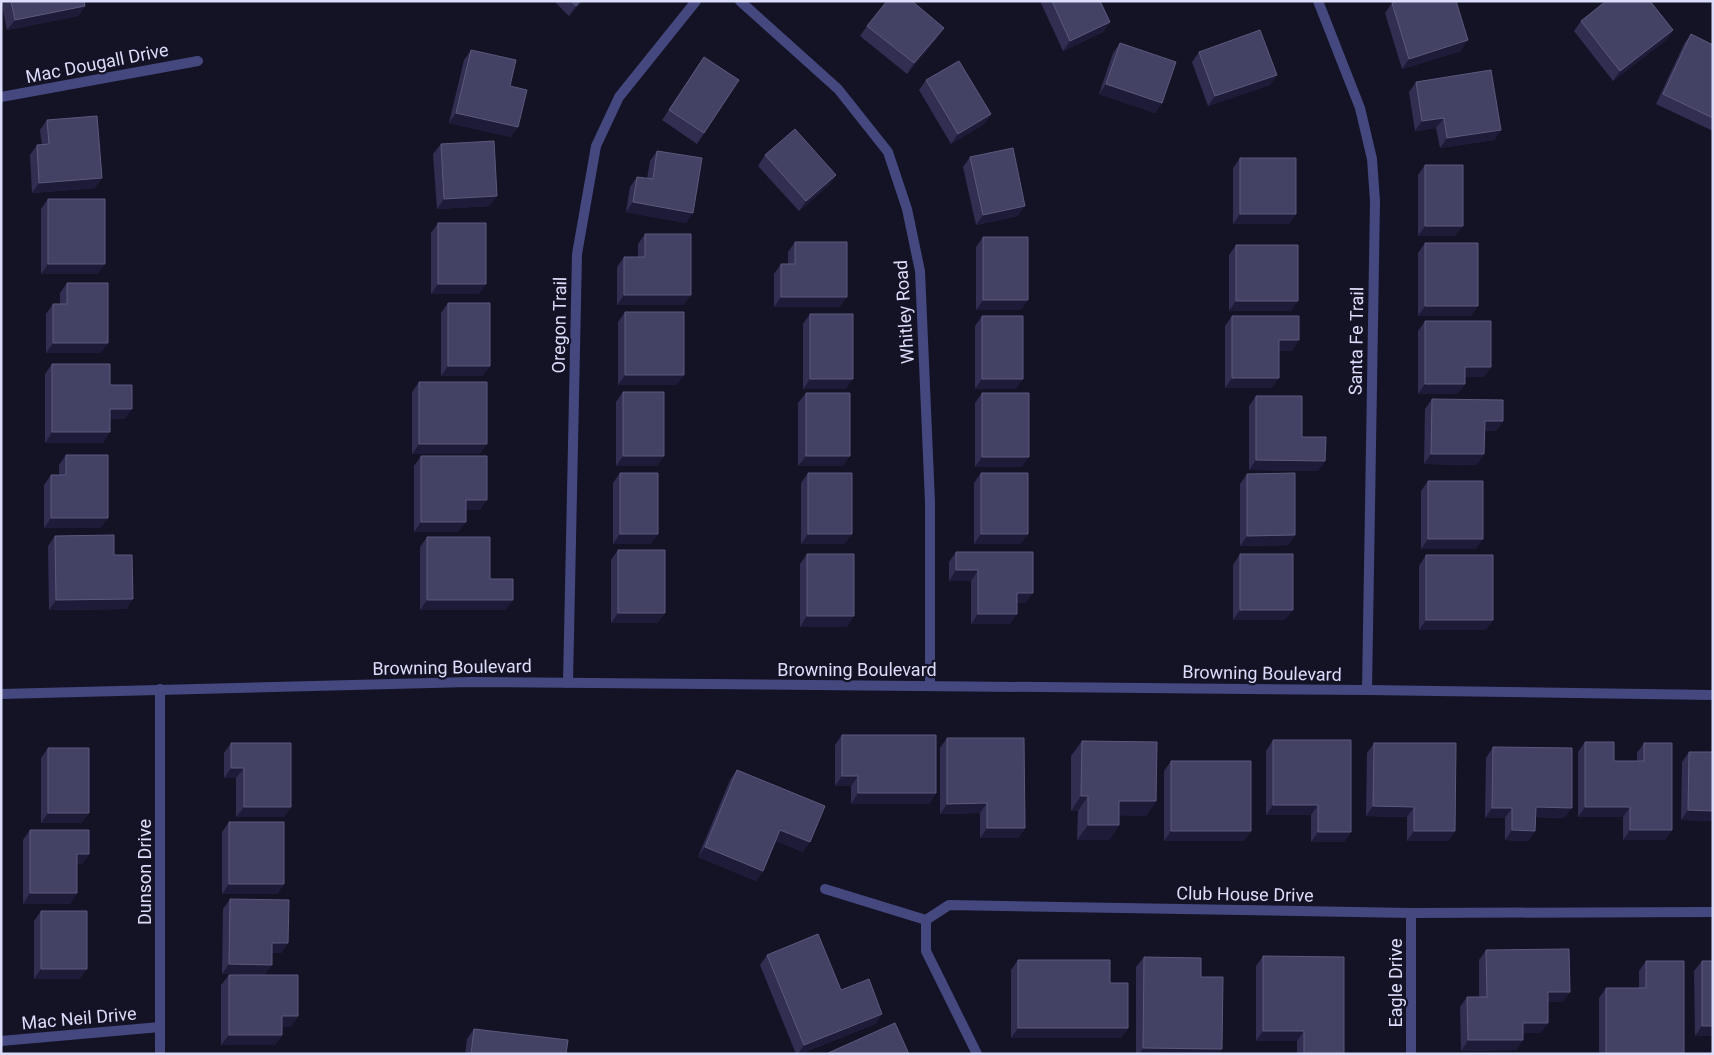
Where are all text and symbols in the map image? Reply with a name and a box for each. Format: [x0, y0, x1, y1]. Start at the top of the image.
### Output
street label: Mac Dougall Drive [24, 39, 170, 87]
street label: Whitley Road [890, 259, 918, 365]
street label: Oregon Trail [548, 276, 570, 374]
street label: Santa Fe Trail [1345, 287, 1367, 395]
street label: Browning Boulevard [372, 655, 532, 679]
street label: Browning Boulevard [777, 659, 937, 680]
street label: Browning Boulevard [1182, 661, 1342, 685]
street label: Dunson Drive [134, 819, 155, 925]
street label: Club House Drive [1176, 882, 1314, 906]
street label: Eagle Drive [1385, 939, 1406, 1027]
street label: Mac Neil Drive [21, 1003, 137, 1033]

